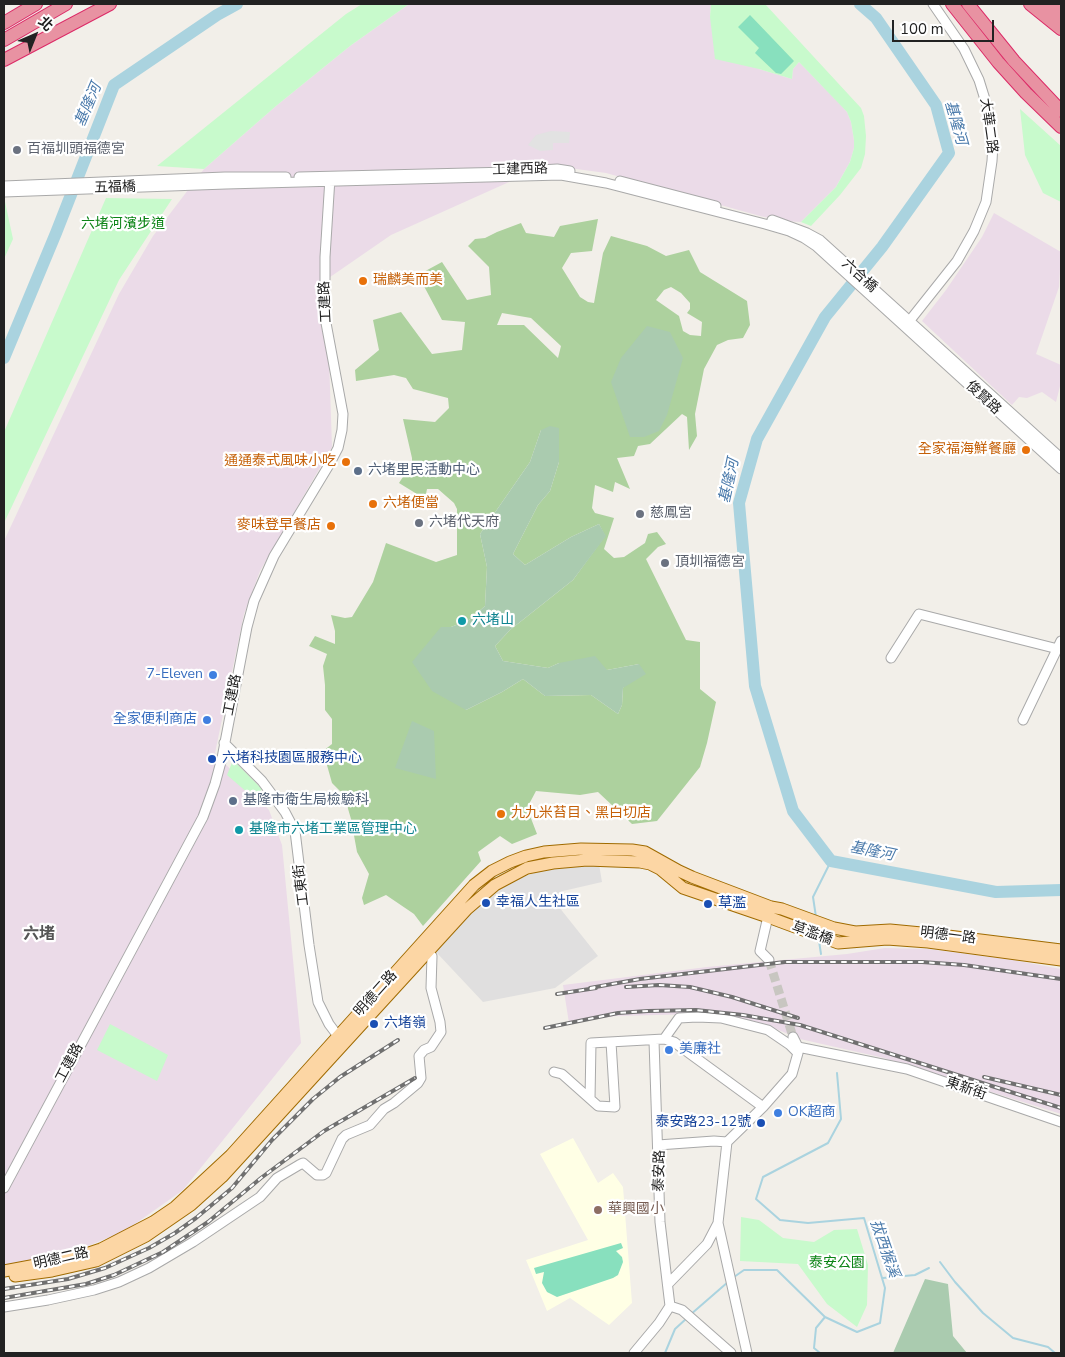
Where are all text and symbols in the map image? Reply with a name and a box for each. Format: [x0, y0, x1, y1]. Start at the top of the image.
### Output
north arrow [10, 10, 60, 60]
scale bar [895, 10, 998, 42]
text: 北 [34, 12, 57, 36]
text: 100 m [900, 19, 944, 39]
water label: 基隆河 [72, 81, 106, 129]
street label: 大華二路 [976, 97, 1000, 155]
water label: 基隆河 [940, 99, 970, 147]
place label: 百福圳頭福德宮 [27, 142, 125, 158]
marker: 百福圳頭福德宮 [11, 144, 23, 156]
street label: 工建西路 [492, 161, 548, 179]
street label: 五福橋 [94, 179, 136, 197]
park label: 六堵河濱步道 [81, 217, 165, 233]
street label: 六合橋 [838, 256, 880, 296]
place label: 瑞麟美而美 [373, 273, 443, 289]
marker: 瑞麟美而美 [357, 275, 369, 287]
street label: 工建路 [317, 281, 335, 323]
street label: 俊賢路 [962, 378, 1004, 418]
place label: 全家福海鮮餐廳 [918, 442, 1016, 458]
marker: 全家福海鮮餐廳 [1020, 444, 1032, 456]
place label: 通通泰式風味小吃 [224, 454, 336, 470]
marker: 通通泰式風味小吃 [340, 456, 352, 468]
water label: 基隆河 [717, 457, 743, 505]
place label: 六堵里民活動中心 [368, 463, 480, 479]
marker: 六堵里民活動中心 [352, 465, 364, 477]
place label: 六堵便當 [383, 496, 439, 512]
marker: 六堵便當 [367, 498, 379, 510]
place label: 慈鳳宮 [650, 506, 692, 522]
marker: 慈鳳宮 [634, 508, 646, 520]
place label: 六堵代天府 [429, 515, 499, 531]
marker: 六堵代天府 [413, 517, 425, 529]
place label: 麥味登早餐店 [237, 518, 321, 534]
marker: 麥味登早餐店 [325, 520, 337, 532]
place label: 頂圳福德宮 [675, 555, 745, 571]
marker: 頂圳福德宮 [659, 557, 671, 569]
place label: 六堵山 [472, 613, 514, 629]
marker: 六堵山 [456, 615, 468, 627]
place label: 7-Eleven [147, 667, 203, 683]
marker: 7-Eleven [207, 669, 219, 681]
street label: 工建路 [221, 673, 245, 717]
place label: 全家便利商店 [113, 712, 197, 728]
marker: 全家便利商店 [201, 714, 213, 726]
place label: 六堵科技園區服務中心 [222, 751, 362, 767]
marker: 六堵科技園區服務中心 [206, 753, 218, 765]
place label: 基隆市衛生局檢驗科 [243, 793, 369, 809]
marker: 基隆市衛生局檢驗科 [227, 795, 239, 807]
place label: 九九米苔目、黑白切店 [511, 806, 651, 822]
marker: 九九米苔目、黑白切店 [495, 808, 507, 820]
place label: 基隆市六堵工業區管理中心 [249, 822, 417, 838]
marker: 基隆市六堵工業區管理中心 [233, 824, 245, 836]
water label: 基隆河 [848, 839, 896, 865]
street label: 工東街 [291, 863, 313, 907]
place label: 幸福人生社區 [496, 895, 580, 911]
place label: 草濫 [718, 896, 746, 912]
marker: 幸福人生社區 [480, 897, 492, 909]
marker: 草濫 [702, 898, 714, 910]
street label: 草濫橋 [789, 919, 835, 949]
street label: 明德一路 [919, 924, 977, 948]
district label: 六堵 [23, 925, 55, 945]
street label: 明德二路 [351, 968, 401, 1020]
place label: 六堵嶺 [384, 1016, 426, 1032]
marker: 六堵嶺 [368, 1018, 380, 1030]
street label: 工建路 [53, 1041, 87, 1085]
place label: 美廉社 [679, 1042, 721, 1058]
marker: 美廉社 [663, 1044, 675, 1056]
street label: 東新街 [943, 1074, 989, 1104]
place label: OK超商 [788, 1105, 835, 1121]
marker: OK超商 [772, 1107, 784, 1119]
place label: 泰安路23-12號 [655, 1115, 751, 1131]
marker: 泰安路23-12號 [755, 1117, 767, 1129]
street label: 泰安路 [651, 1150, 669, 1192]
place label: 華興國小 [608, 1202, 664, 1218]
marker: 華興國小 [592, 1204, 604, 1216]
water label: 拔西猴溪 [866, 1218, 902, 1280]
street label: 明德二路 [32, 1245, 90, 1273]
park label: 泰安公園 [809, 1256, 865, 1272]

